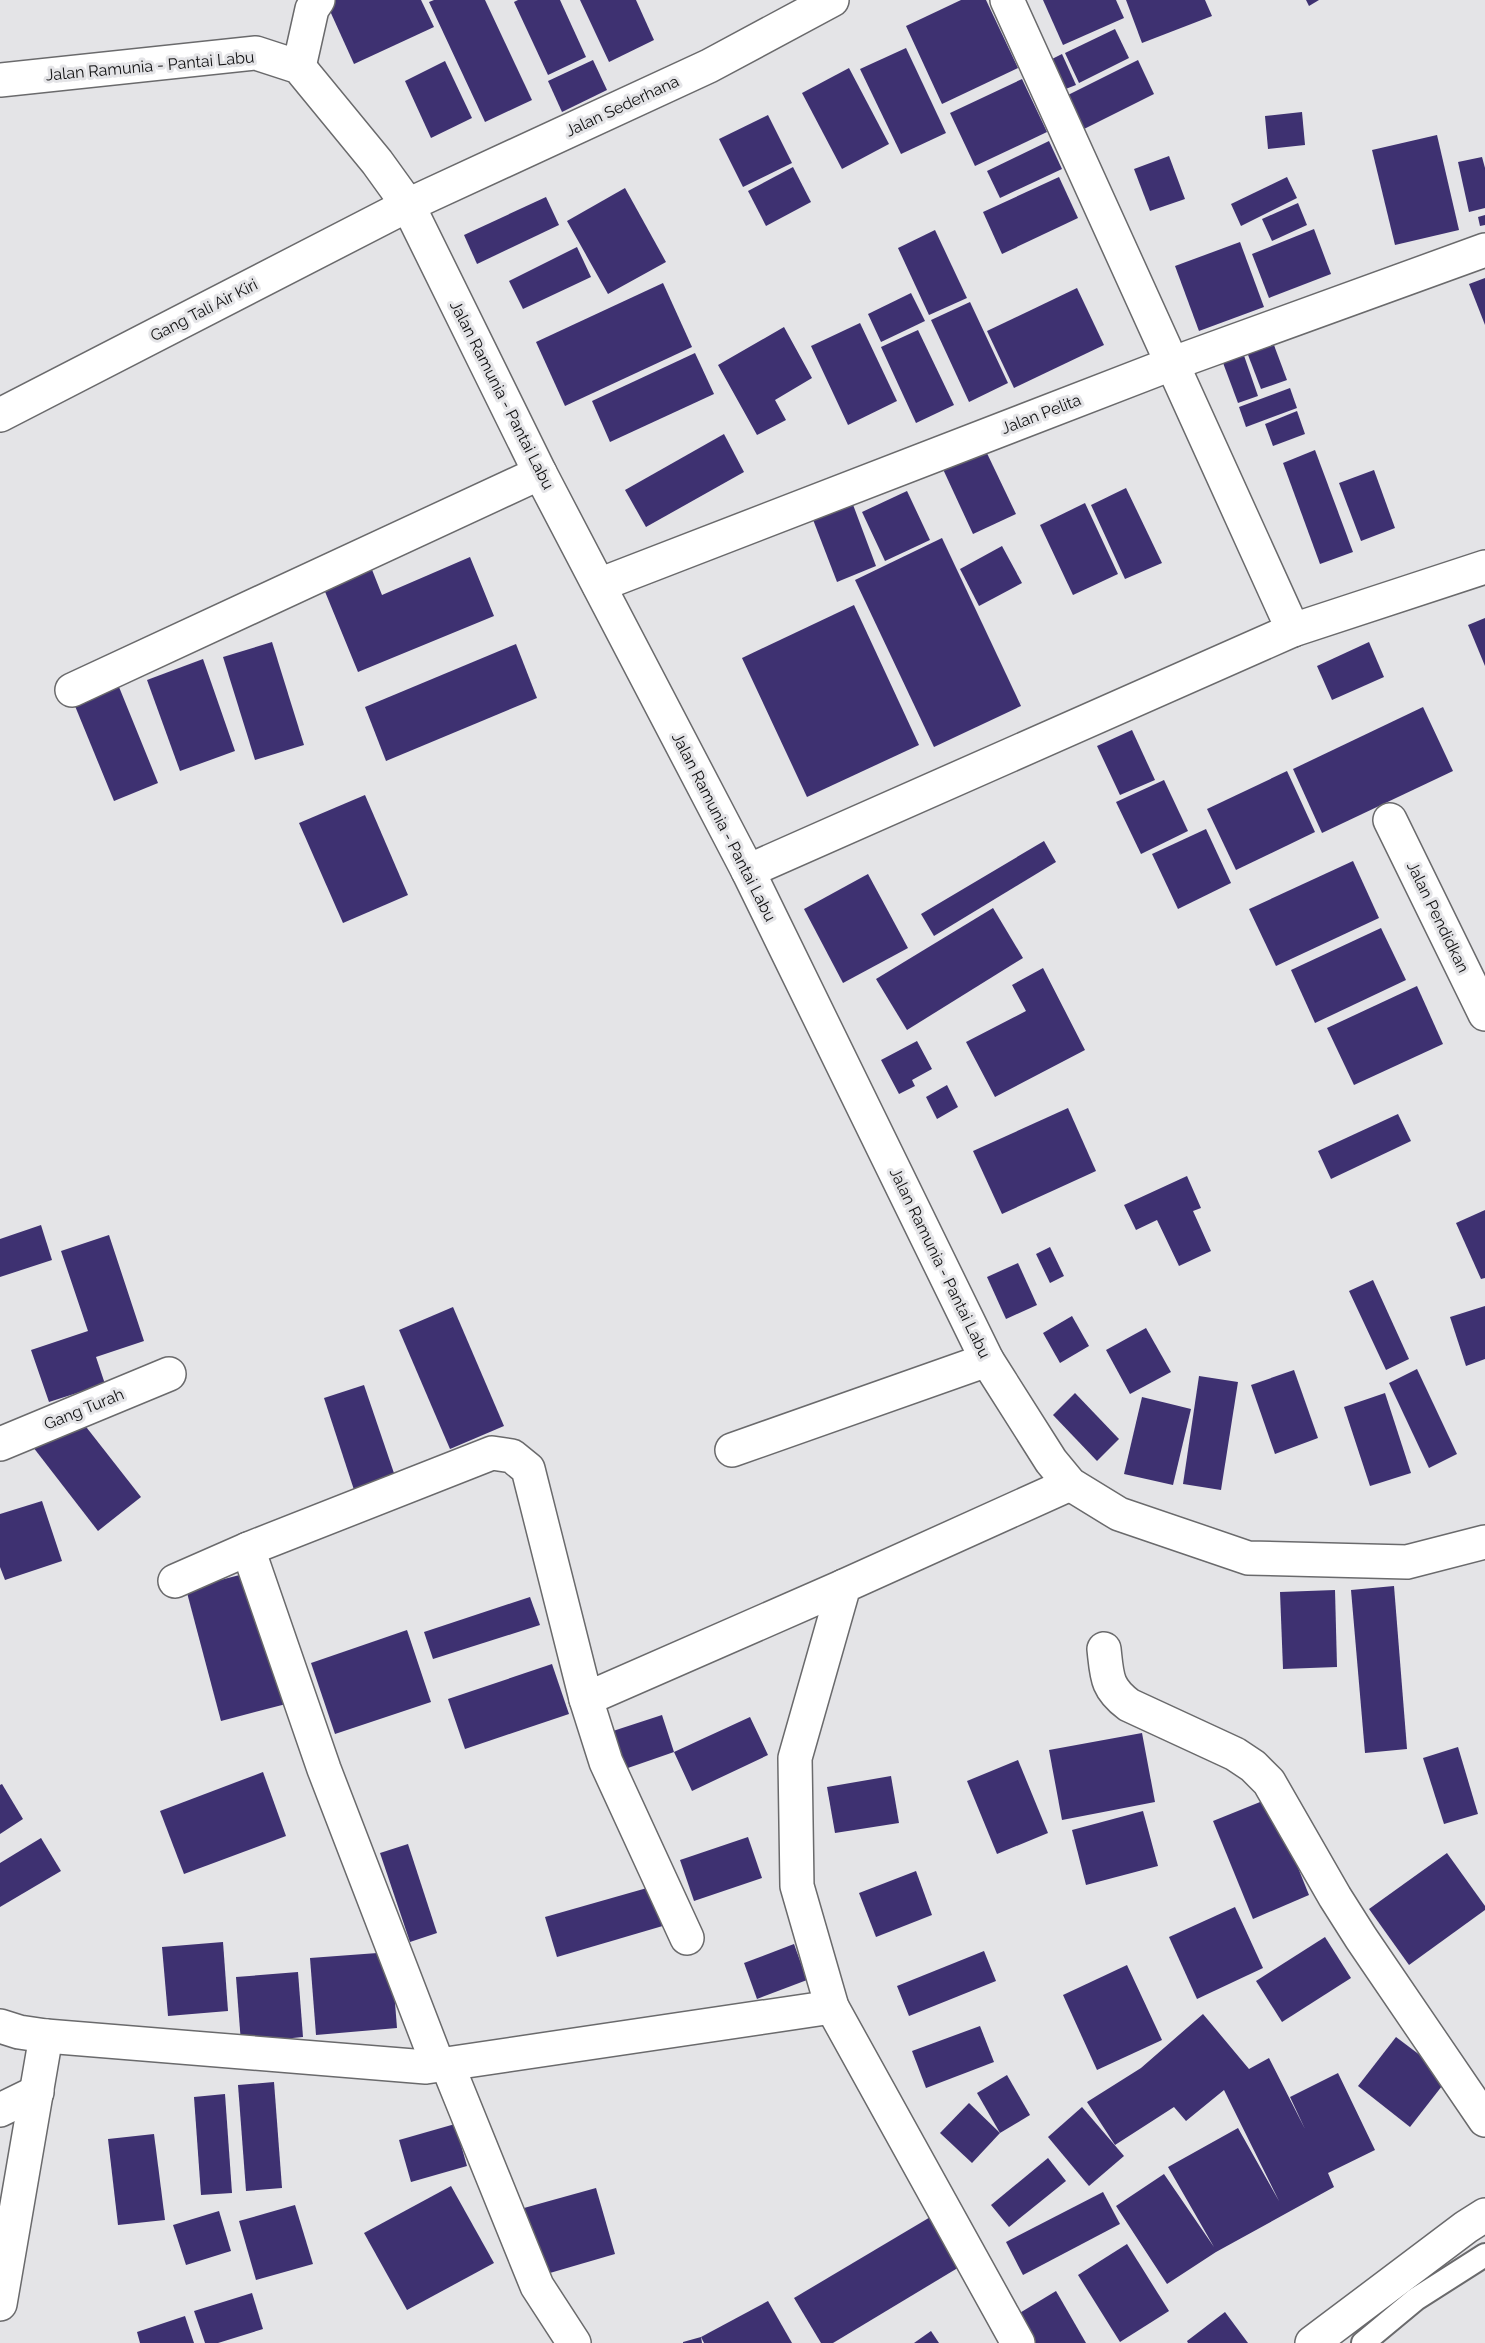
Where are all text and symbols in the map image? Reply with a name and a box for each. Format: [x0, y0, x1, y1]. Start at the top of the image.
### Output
street label: Jalan Ramunia - Pantai Labu [45, 47, 255, 85]
street label: Jalan Sederhana [562, 71, 682, 141]
street label: Gang Tali Air Kiri [147, 275, 261, 345]
street label: Jalan Ramunia - Pantai Labu [446, 297, 558, 493]
street label: Jalan Pelita [998, 390, 1084, 438]
street label: Jalan Ramunia - Pantai Labu [668, 729, 780, 925]
street label: Jalan Pendidkan [1403, 858, 1473, 976]
street label: Jalan Ramunia - Pantai Labu [886, 1165, 994, 1361]
street label: Gang Turah [41, 1384, 127, 1434]

